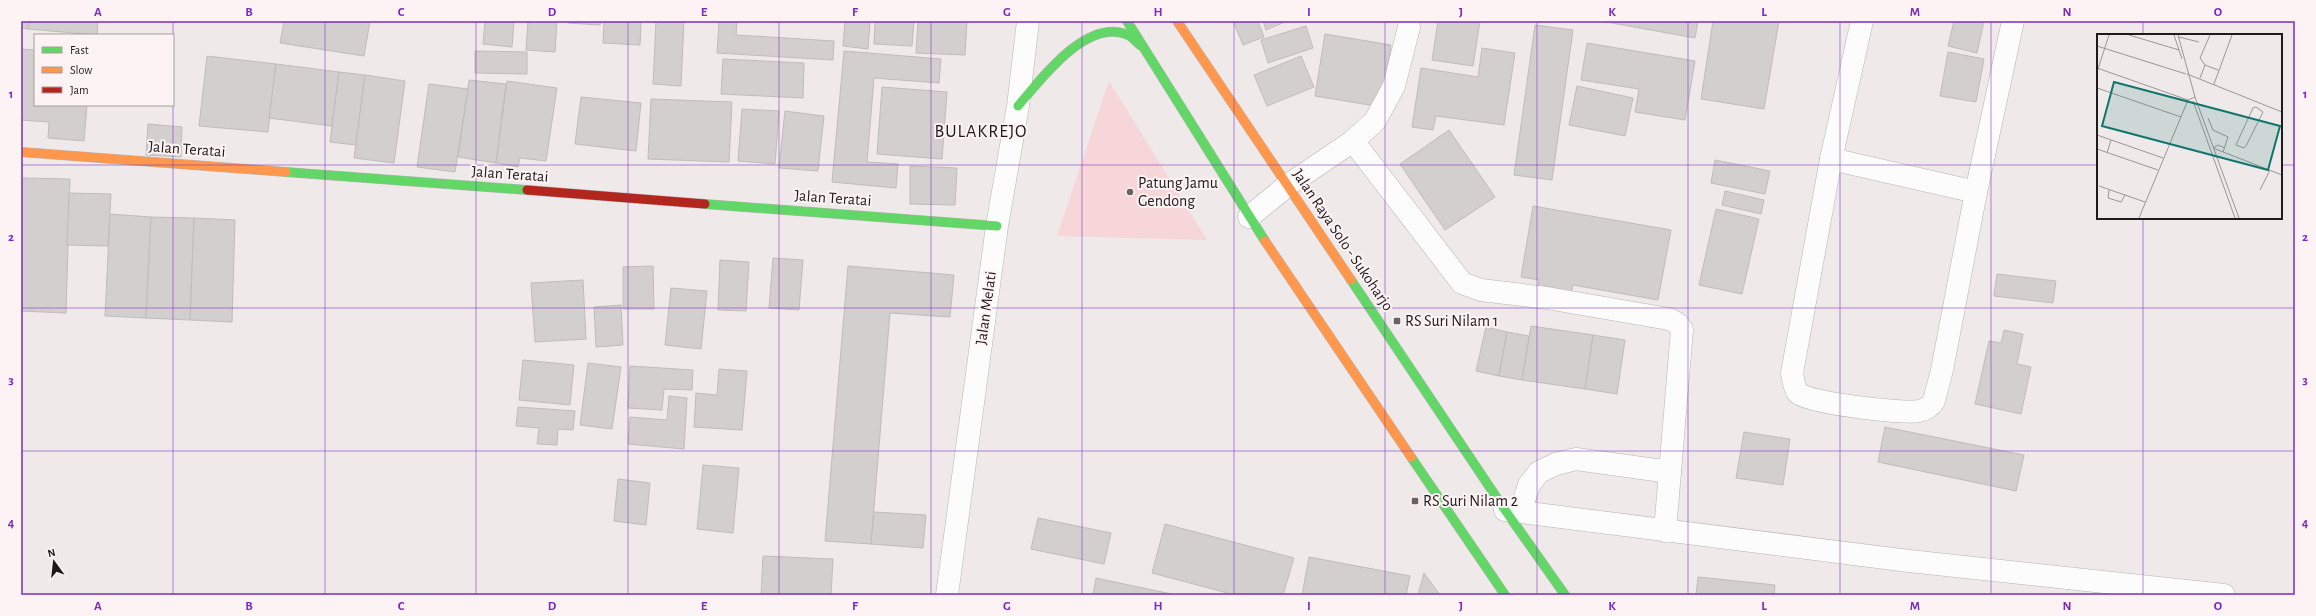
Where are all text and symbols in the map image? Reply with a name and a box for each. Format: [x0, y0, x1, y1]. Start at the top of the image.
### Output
text: A [94, 6, 102, 19]
text: B [245, 6, 253, 19]
text: C [398, 6, 405, 19]
text: D [548, 6, 557, 19]
text: E [701, 6, 708, 19]
text: F [852, 6, 859, 19]
text: G [1003, 6, 1011, 19]
text: H [1153, 6, 1163, 19]
text: I [1307, 6, 1311, 19]
text: J [1459, 6, 1463, 19]
text: K [1608, 6, 1616, 19]
text: L [1761, 6, 1767, 19]
text: M [1910, 6, 1920, 19]
text: N [2062, 6, 2072, 19]
text: O [2214, 6, 2223, 19]
legend [34, 34, 174, 106]
inset map [2097, 34, 2282, 219]
text: Fast [70, 44, 89, 56]
text: Slow [70, 64, 92, 76]
text: Jam [70, 84, 89, 96]
text: 1 [9, 88, 13, 101]
text: 1 [2303, 88, 2307, 101]
district label: BULAKREJO [934, 123, 1028, 141]
street label: Jalan Teratai [148, 138, 226, 160]
street label: Jalan Teratai [471, 163, 549, 185]
street label: Jalan Raya Solo - Sukoharjo [1289, 166, 1396, 314]
place label: Patung Jamu Gendong [1138, 175, 1218, 209]
street label: Jalan Teratai [794, 187, 872, 209]
marker: Patung Jamu Gendong [1125, 187, 1135, 197]
text: 2 [8, 231, 14, 244]
text: 2 [2302, 231, 2308, 244]
street label: Jalan Melati [973, 270, 999, 346]
place label: RS Suri Nilam 1 [1405, 313, 1498, 329]
marker: RS Suri Nilam 1 [1392, 316, 1402, 326]
text: 3 [8, 374, 14, 387]
text: 3 [2302, 374, 2308, 387]
place label: RS Suri Nilam 2 [1423, 493, 1518, 509]
marker: RS Suri Nilam 2 [1410, 496, 1420, 506]
text: 4 [8, 517, 15, 530]
text: 4 [2302, 517, 2309, 530]
north arrow [34, 542, 74, 582]
text: N [46, 547, 57, 559]
text: A [94, 600, 102, 613]
text: B [245, 600, 253, 613]
text: C [398, 600, 405, 613]
text: D [548, 600, 557, 613]
text: E [701, 600, 708, 613]
text: F [852, 600, 859, 613]
text: G [1003, 600, 1011, 613]
text: H [1153, 600, 1163, 613]
text: I [1307, 600, 1311, 613]
text: J [1459, 600, 1463, 613]
text: K [1608, 600, 1616, 613]
text: L [1761, 600, 1767, 613]
text: M [1910, 600, 1920, 613]
text: N [2062, 600, 2072, 613]
text: O [2214, 600, 2223, 613]

